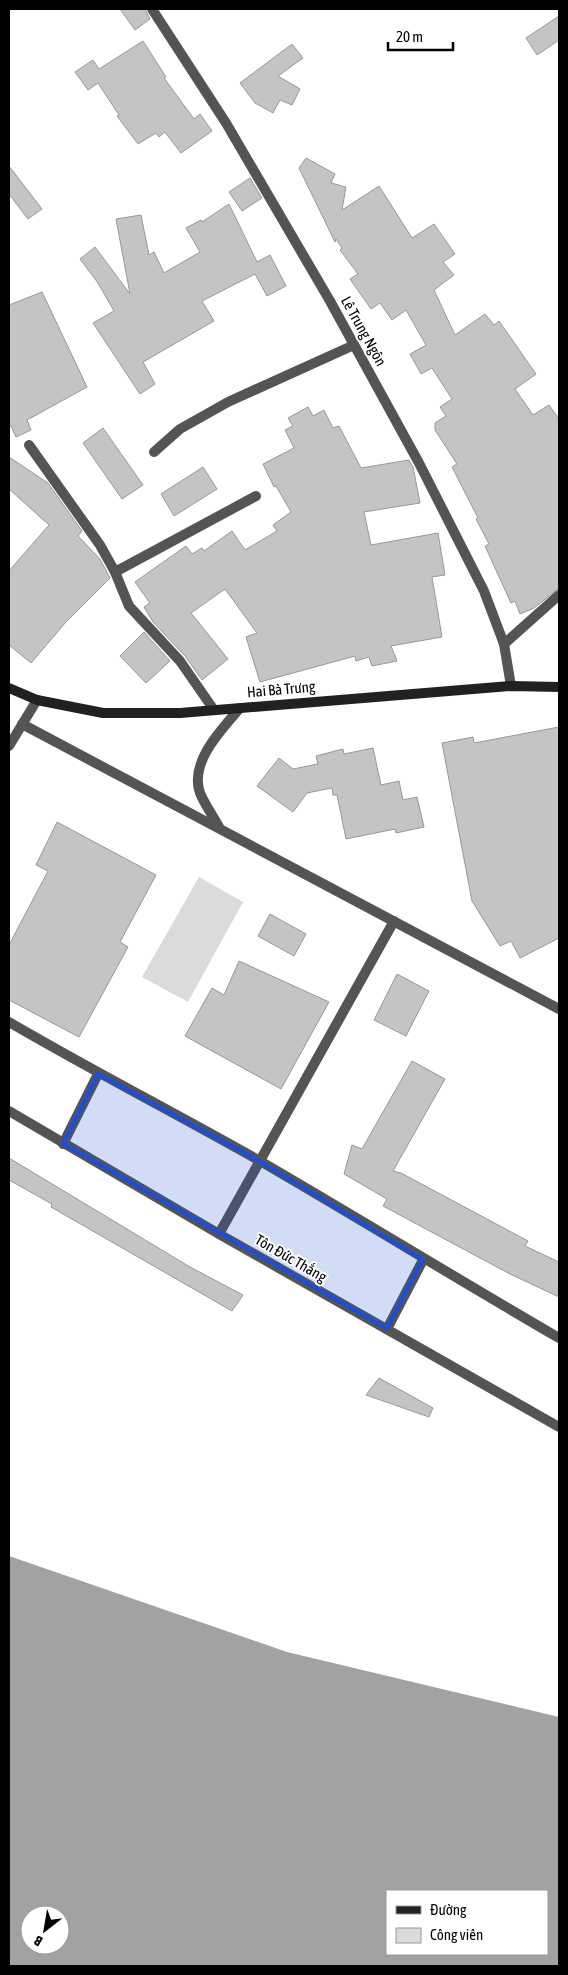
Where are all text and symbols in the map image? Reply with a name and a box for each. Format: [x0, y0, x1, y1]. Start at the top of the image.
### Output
scale bar [388, 20, 453, 52]
text: 20 m [396, 28, 423, 45]
street label: Lê Trung Ngôn [338, 293, 390, 369]
street label: Hai Bà Trưng [246, 678, 316, 700]
street label: Tôn Đức Thắng [252, 1231, 330, 1286]
legend [386, 1890, 548, 1955]
text: Đường [430, 1901, 467, 1918]
north arrow [20, 1905, 70, 1955]
text: Công viên [430, 1926, 483, 1943]
text: B [31, 1932, 45, 1950]

